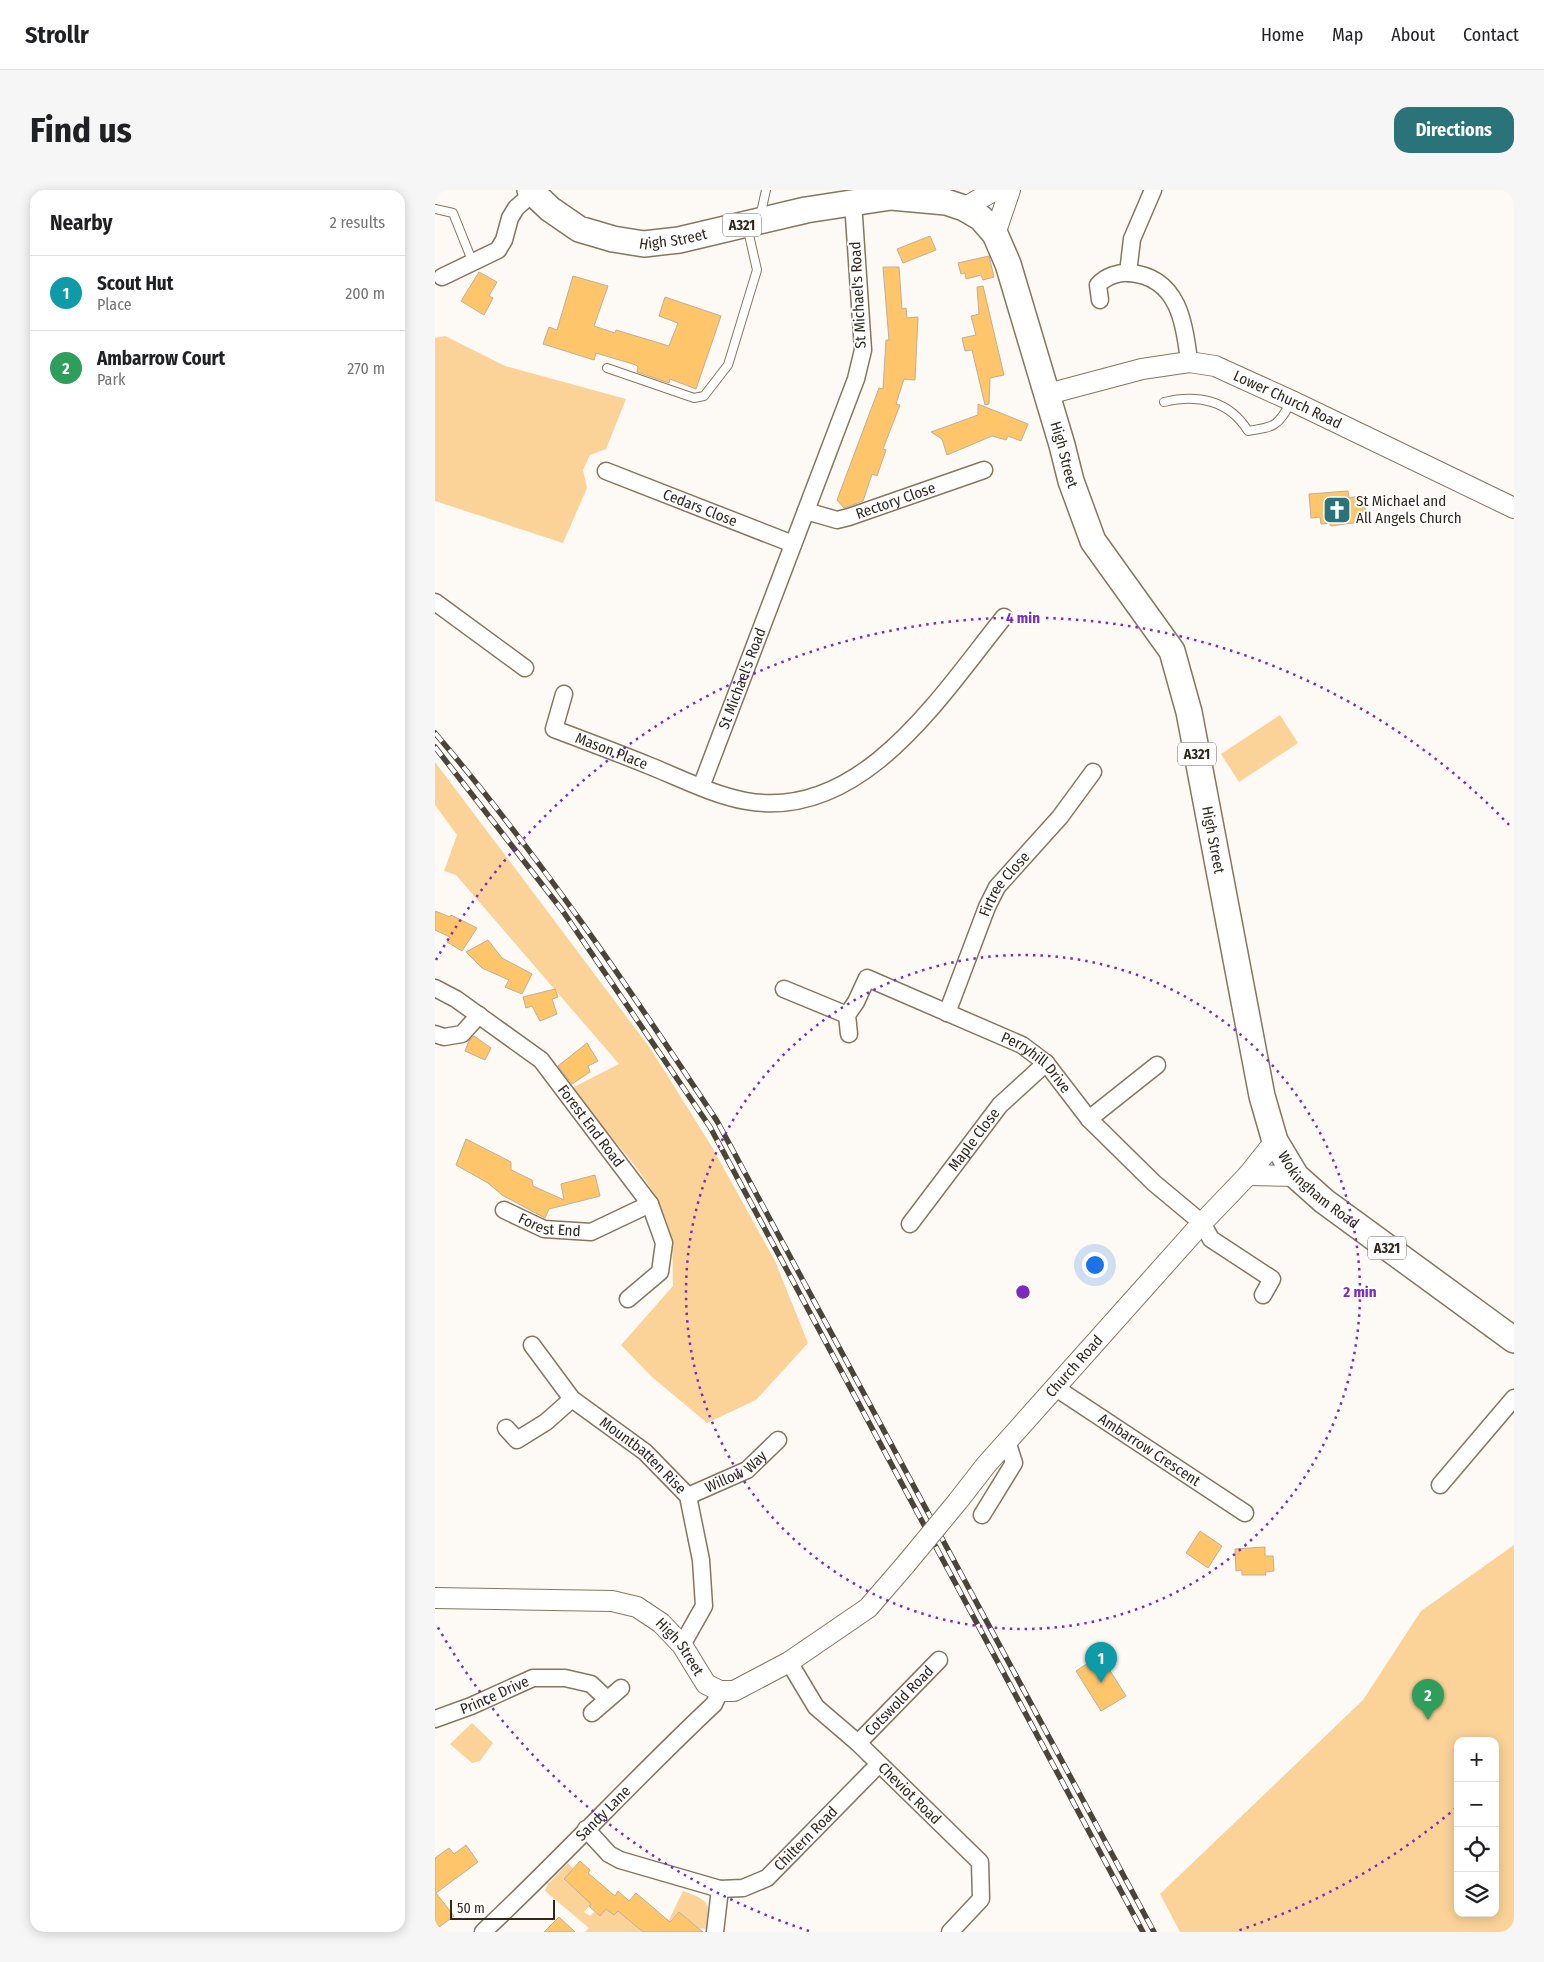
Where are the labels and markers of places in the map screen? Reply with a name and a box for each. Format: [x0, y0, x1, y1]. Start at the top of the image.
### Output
place label: St Michael and All Angels Church [1356, 492, 1462, 527]
church icon: St Michael and All Angels Church [1322, 495, 1352, 525]
centre of rings [1014, 1283, 1032, 1301]
pin: 1 [1085, 1642, 1117, 1683]
pin: 2 [1412, 1679, 1444, 1720]

